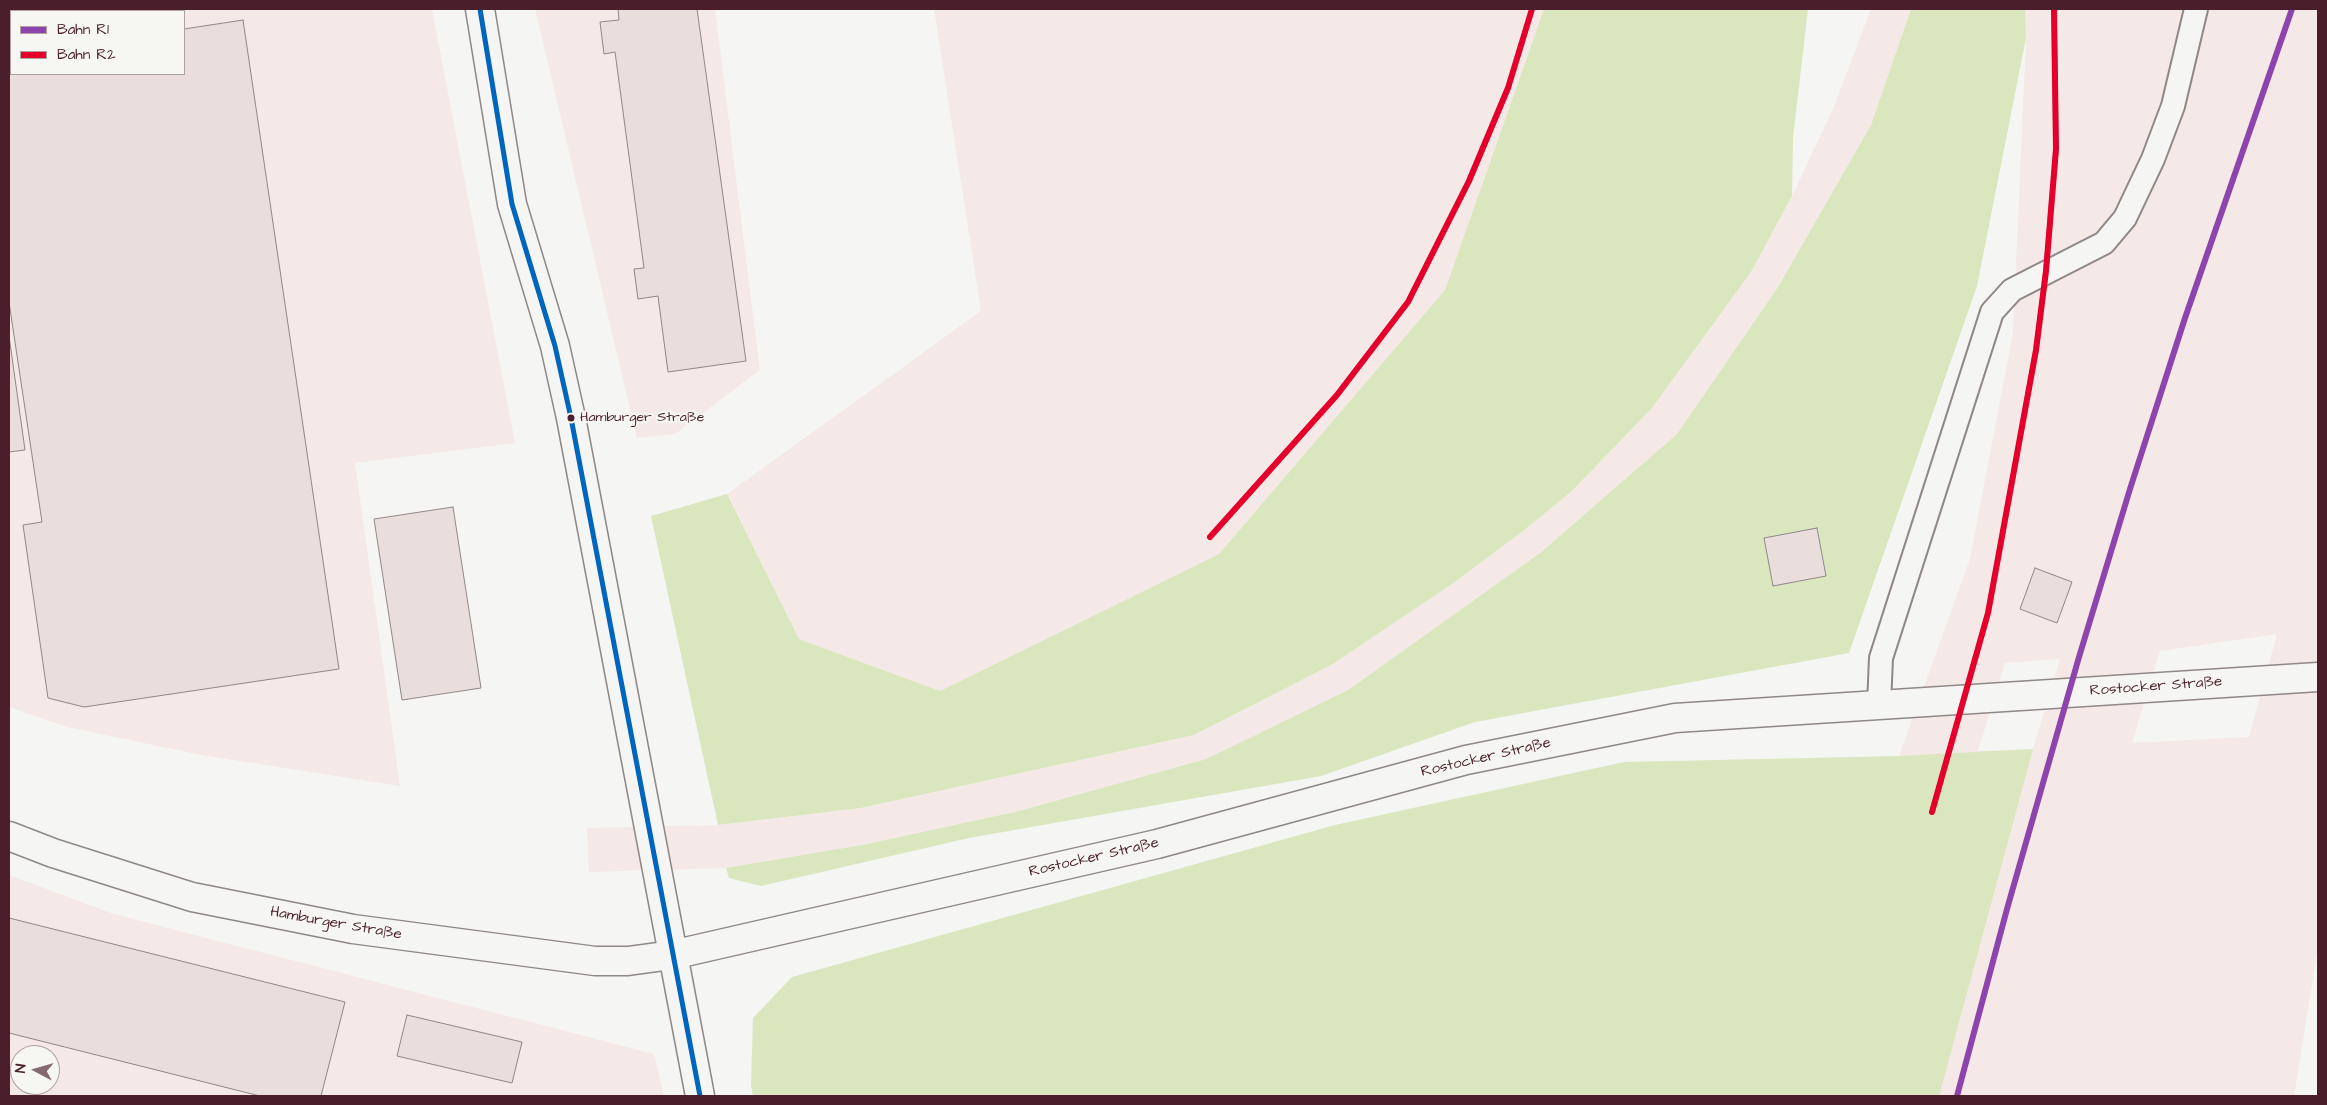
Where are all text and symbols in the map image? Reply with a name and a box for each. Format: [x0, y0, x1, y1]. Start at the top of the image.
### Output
legend [10, 10, 185, 75]
text: Bahn R1 [57, 19, 109, 40]
text: Bahn R2 [57, 44, 116, 65]
place label: Hamburger Straße [580, 410, 704, 426]
marker: Hamburger Straße [566, 413, 576, 423]
street label: Rostocker Straße [2089, 673, 2223, 701]
street label: Rostocker Straße [1419, 734, 1553, 782]
street label: Rostocker Straße [1027, 834, 1161, 882]
street label: Hamburger Straße [269, 904, 403, 944]
north arrow [10, 1045, 60, 1095]
text: N [11, 1063, 31, 1074]

